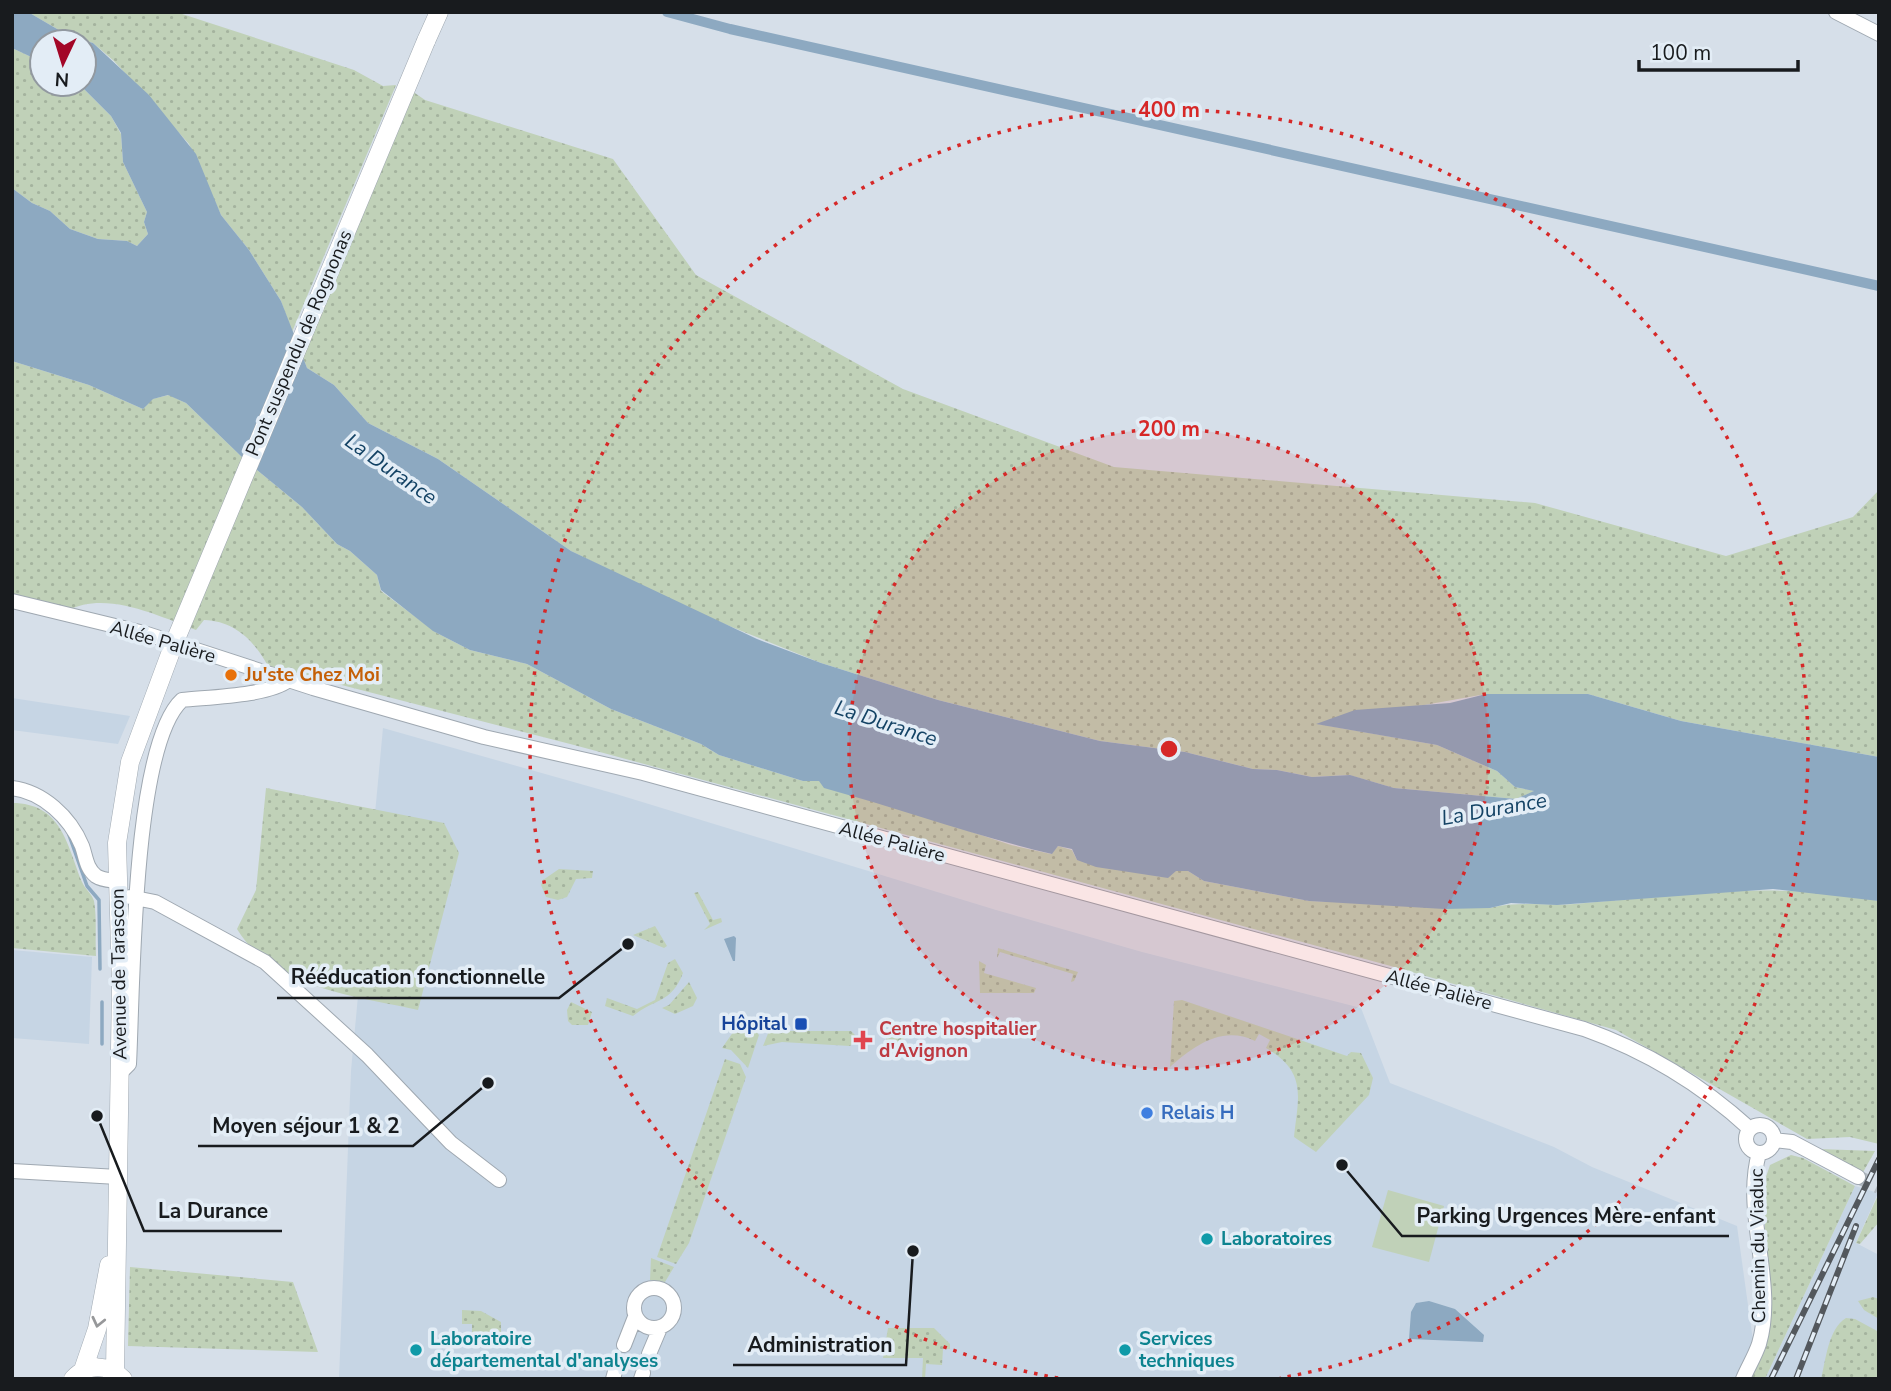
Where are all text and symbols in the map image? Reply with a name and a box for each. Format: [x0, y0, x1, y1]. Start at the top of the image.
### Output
north arrow [28, 28, 98, 98]
scale bar [1639, 28, 1798, 72]
text: 100 m [1650, 39, 1711, 67]
text: N [54, 65, 70, 92]
text: 400 m [1138, 96, 1200, 124]
street label: Pont suspendu de Rognonas [239, 226, 359, 460]
text: 200 m [1138, 415, 1200, 443]
water label: La Durance [339, 427, 443, 511]
street label: Allée Palière [107, 615, 219, 669]
place label: Ju'ste Chez Moi [244, 662, 380, 688]
marker: Ju'ste Chez Moi [223, 667, 239, 683]
water label: La Durance [831, 693, 941, 753]
centre of rings [1157, 737, 1181, 761]
water label: La Durance [1439, 786, 1549, 832]
street label: Allée Palière [836, 815, 948, 869]
street label: Avenue de Tarascon [105, 888, 133, 1060]
callout: Rééducation fonctionnelle [277, 956, 559, 998]
text: Rééducation fonctionnelle [291, 963, 545, 991]
street label: Allée Palière [1383, 963, 1495, 1017]
place label: Hôpital [721, 1011, 787, 1037]
marker: Hôpital [793, 1016, 809, 1032]
place label: Centre hospitalier d'Avignon [879, 1016, 1037, 1064]
marker: Centre hospitalier d'Avignon [853, 1030, 873, 1050]
place label: Relais H [1161, 1100, 1234, 1126]
callout: Moyen séjour 1 & 2 [198, 1104, 413, 1146]
marker: Relais H [1139, 1105, 1155, 1121]
text: Moyen séjour 1 & 2 [212, 1112, 400, 1140]
street label: Chemin du Viaduc [1744, 1168, 1772, 1324]
callout: La Durance [144, 1189, 282, 1231]
callout: Parking Urgences Mère-enfant [1402, 1194, 1729, 1236]
text: La Durance [158, 1197, 268, 1225]
text: Parking Urgences Mère-enfant [1417, 1202, 1716, 1230]
place label: Laboratoires [1221, 1226, 1332, 1252]
marker: Laboratoires [1199, 1231, 1215, 1247]
one-way arrow [92, 1316, 106, 1328]
callout: Administration [733, 1323, 906, 1365]
place label: Laboratoire départemental d'analyses [430, 1326, 658, 1374]
place label: Services techniques [1139, 1326, 1235, 1374]
text: Administration [747, 1331, 893, 1359]
marker: Laboratoire départemental d'analyses [408, 1342, 424, 1358]
marker: Services techniques [1117, 1342, 1133, 1358]

